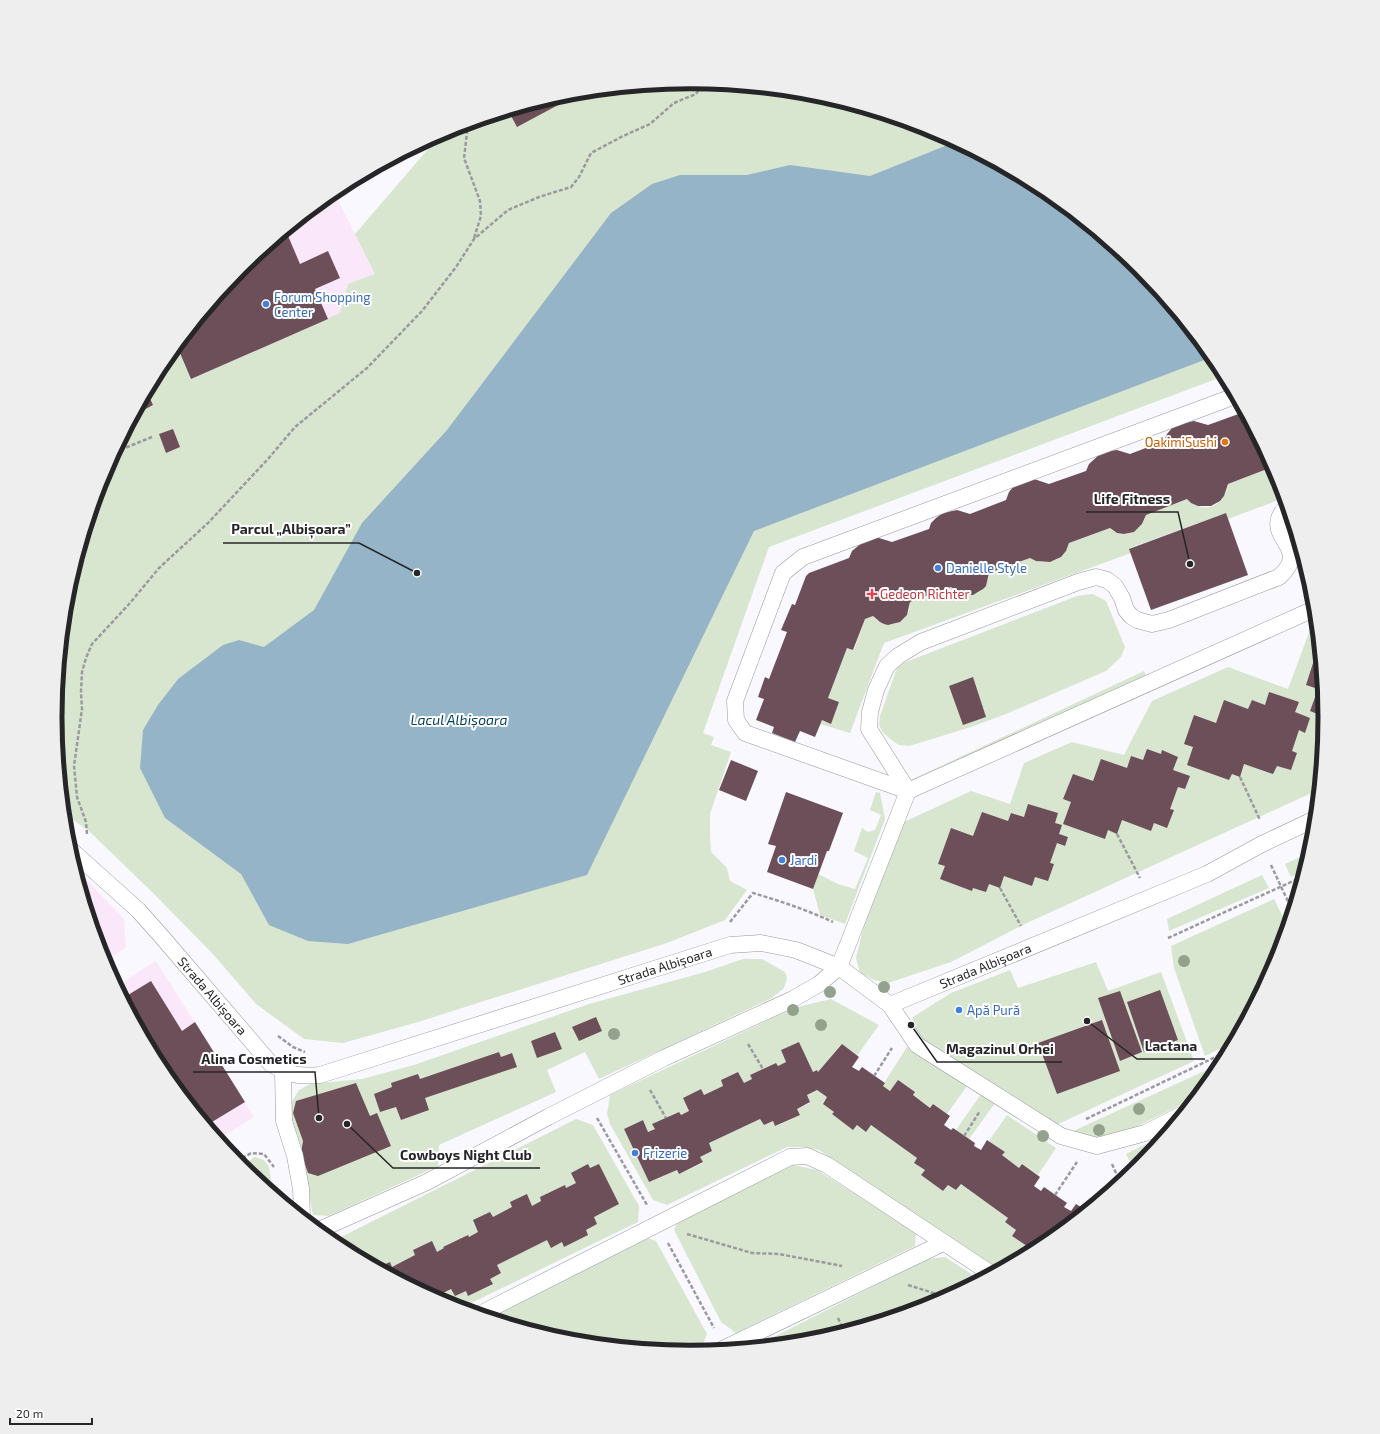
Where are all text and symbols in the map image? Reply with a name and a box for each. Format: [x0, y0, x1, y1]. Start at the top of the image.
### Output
place label: Forum Shopping Center [274, 289, 370, 320]
marker: Forum Shopping Center [261, 299, 271, 309]
place label: OakimiSushi [1145, 434, 1217, 450]
marker: OakimiSushi [1220, 437, 1230, 447]
callout: Life Fitness [1086, 486, 1178, 512]
text: Life Fitness [1094, 490, 1170, 507]
callout: Parcul „Albișoara” [223, 517, 359, 543]
text: Parcul „Albișoara” [231, 520, 351, 539]
place label: Danielle Style [946, 560, 1027, 576]
marker: Danielle Style [933, 563, 943, 573]
place label: Gedeon Richter [880, 586, 970, 602]
marker: Gedeon Richter [867, 589, 877, 599]
water label: Lacul Albișoara [410, 711, 508, 729]
place label: Jardi [790, 852, 817, 868]
marker: Jardi [777, 855, 787, 865]
street label: Strada Albișoara [937, 940, 1033, 992]
street label: Strada Albișoara [616, 943, 714, 988]
street label: Strada Albișoara [175, 953, 250, 1038]
place label: Apă Pură [967, 1002, 1020, 1018]
marker: Apă Pură [954, 1005, 964, 1015]
callout: Lactana [1137, 1033, 1205, 1059]
callout: Magazinul Orhei [937, 1036, 1062, 1062]
text: Lactana [1145, 1037, 1197, 1054]
text: Magazinul Orhei [946, 1040, 1054, 1057]
callout: Alina Cosmetics [193, 1046, 315, 1072]
text: Alina Cosmetics [201, 1050, 307, 1067]
callout: Cowboys Night Club [393, 1142, 540, 1168]
place label: Frizerie [643, 1145, 687, 1161]
text: Cowboys Night Club [400, 1146, 532, 1163]
marker: Frizerie [630, 1148, 640, 1158]
scale bar [10, 1400, 92, 1426]
text: 20 m [16, 1406, 43, 1420]

